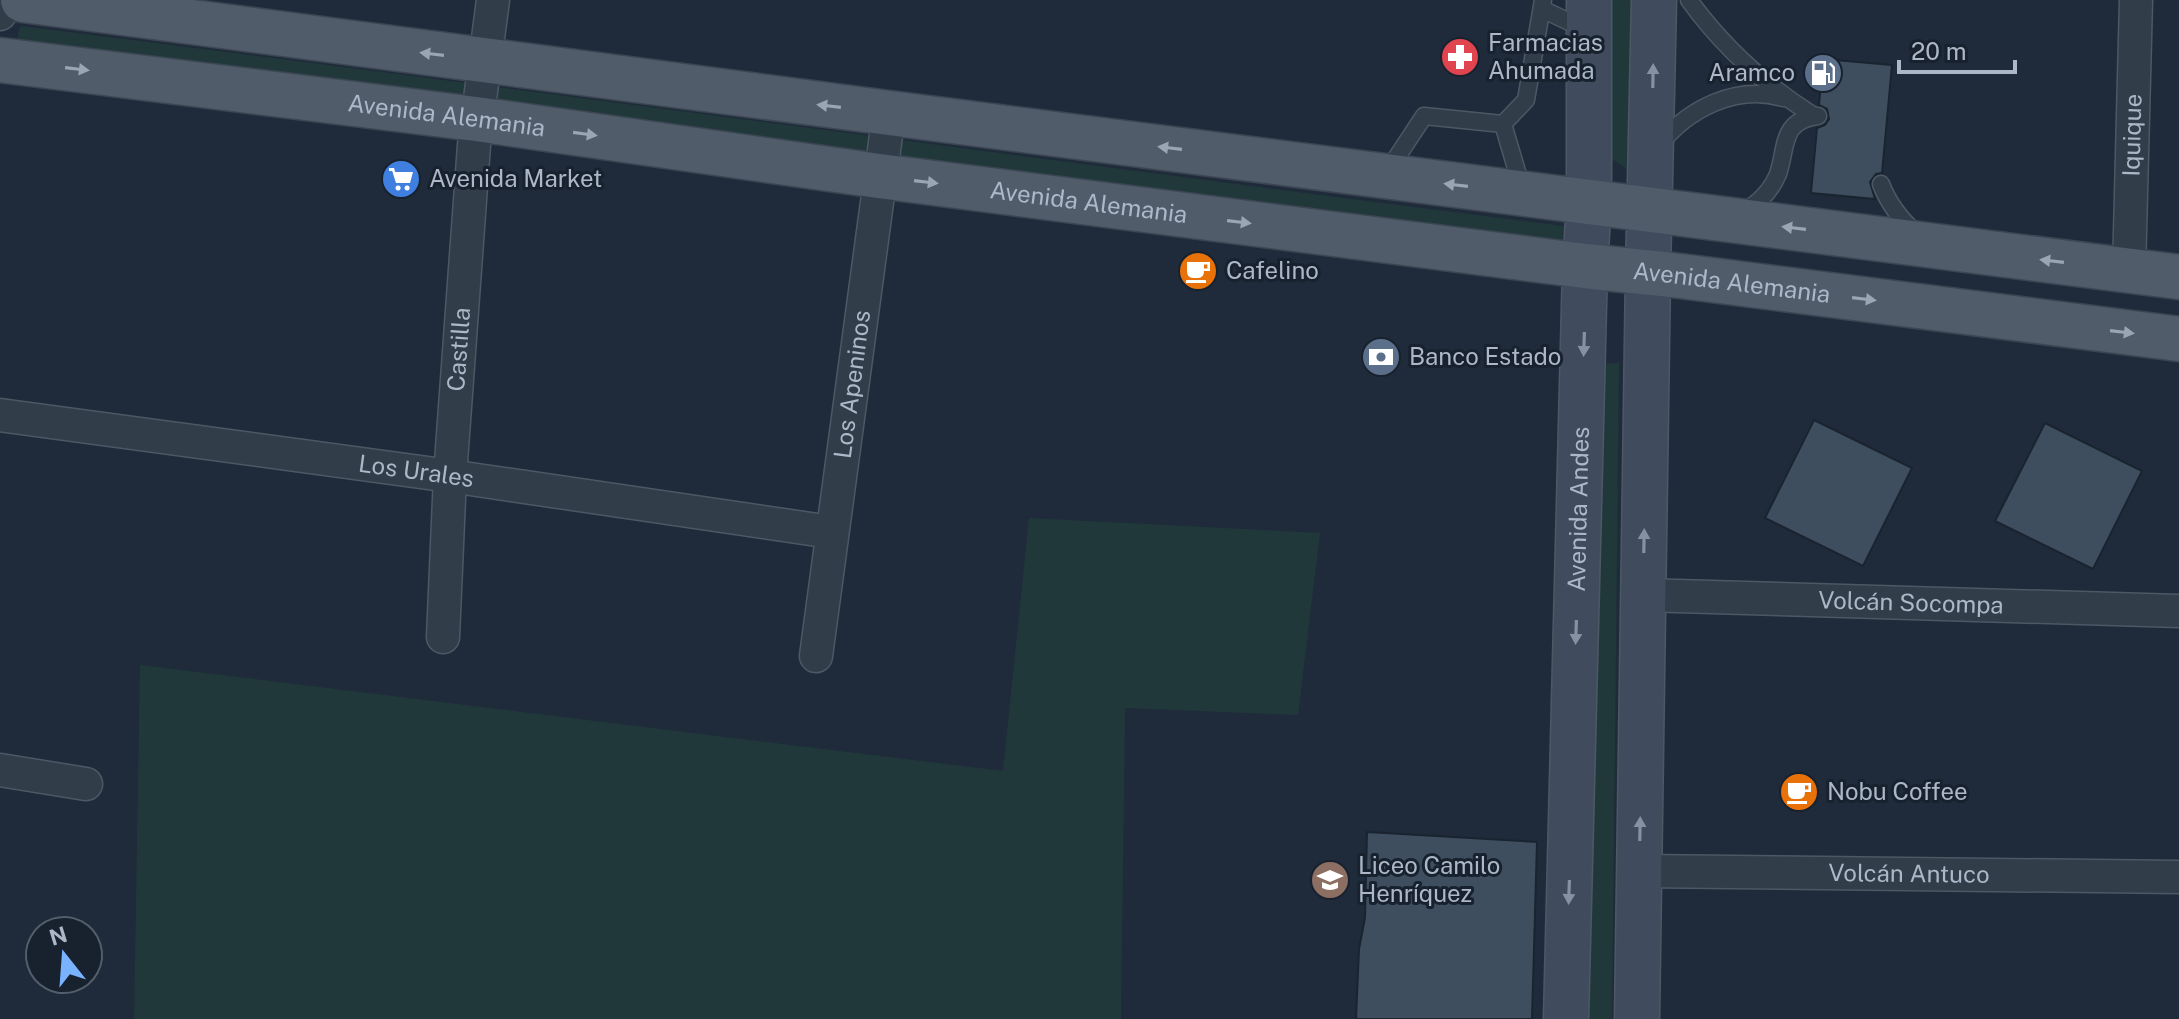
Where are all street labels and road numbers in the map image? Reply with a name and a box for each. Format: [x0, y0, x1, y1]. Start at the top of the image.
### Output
street label: Avenida Alemania [346, 88, 547, 142]
street label: Iquique [2116, 93, 2147, 177]
street label: Avenida Alemania [988, 175, 1189, 228]
street label: Avenida Alemania [1632, 256, 1832, 308]
street label: Castilla [441, 306, 475, 392]
street label: Los Apeninos [828, 308, 875, 460]
street label: Avenida Andes [1562, 426, 1594, 592]
street label: Los Urales [357, 449, 476, 492]
street label: Volcán Socompa [1818, 585, 2004, 619]
street label: Volcán Antuco [1828, 858, 1990, 888]

